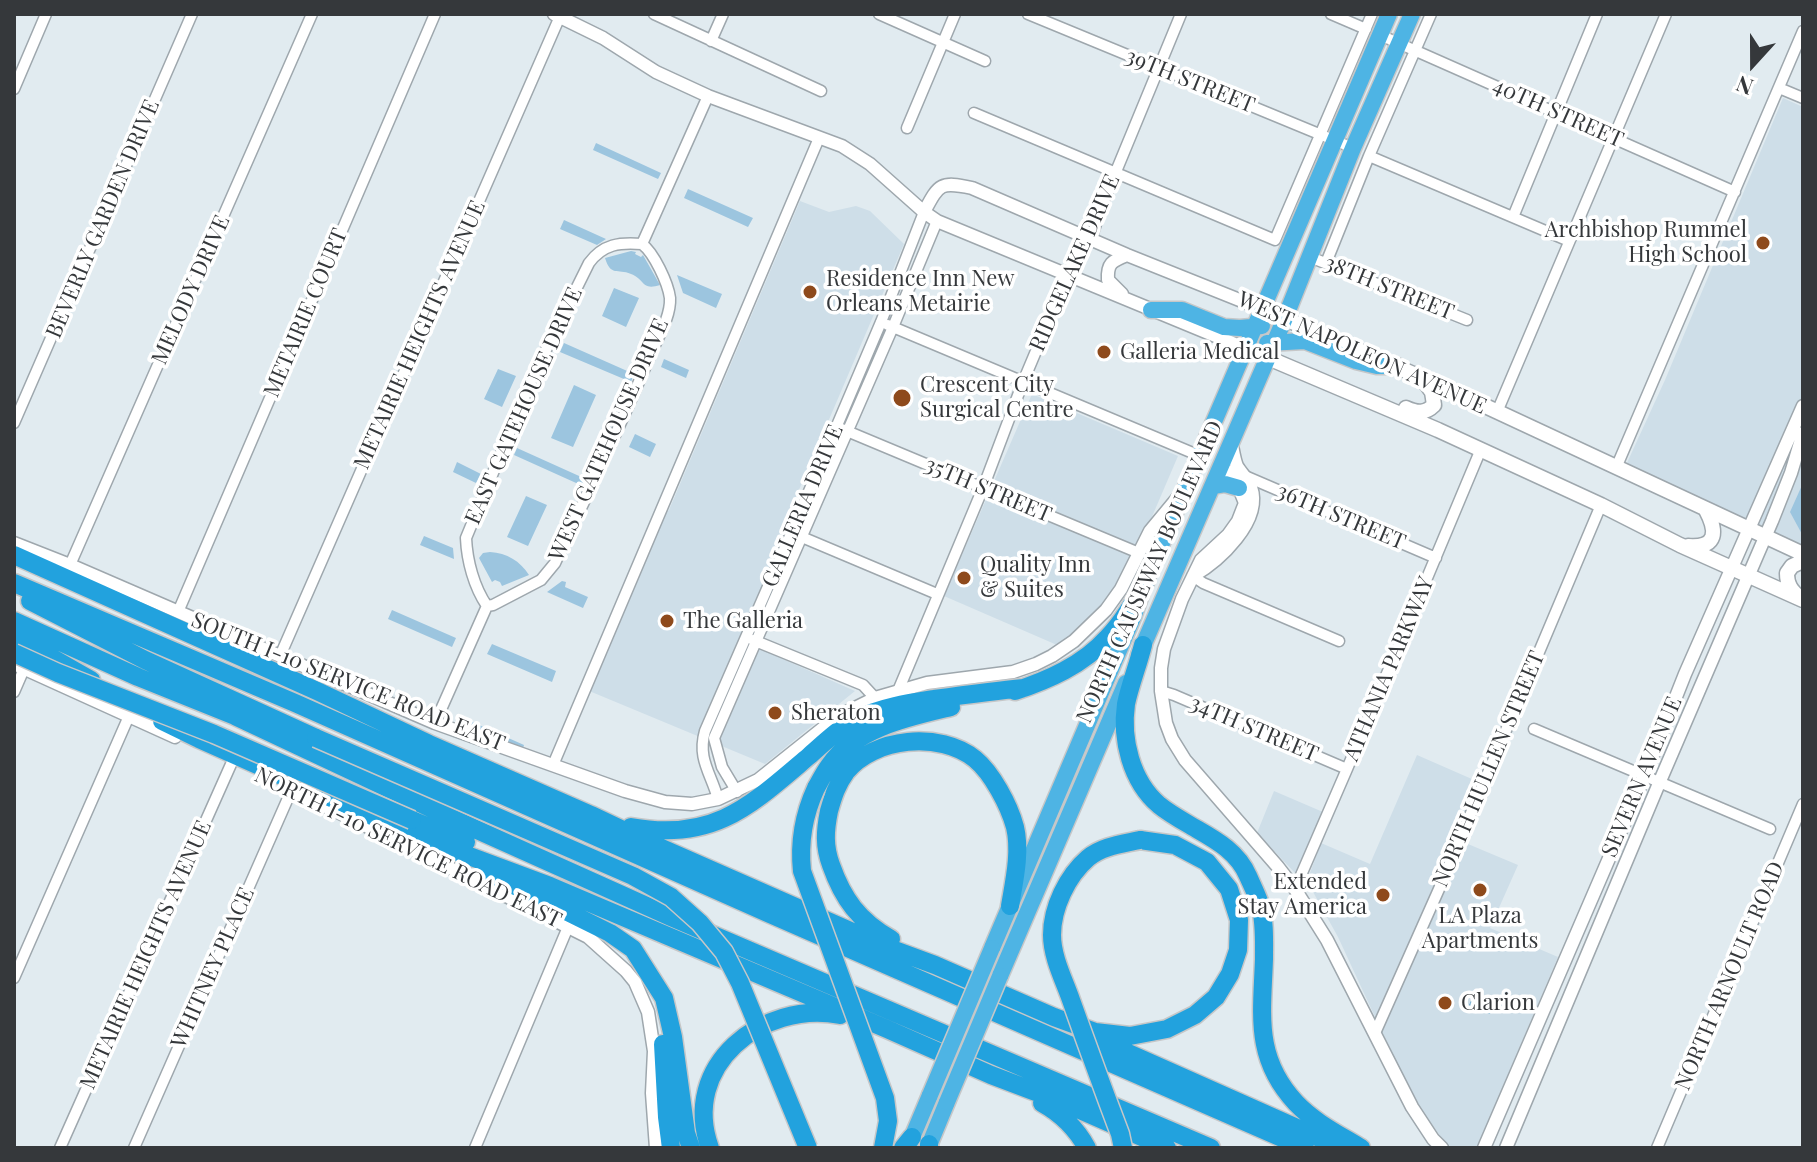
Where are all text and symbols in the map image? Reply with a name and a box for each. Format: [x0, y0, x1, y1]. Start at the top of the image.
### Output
north arrow [1713, 24, 1793, 104]
street label: 39TH STREET [1121, 43, 1259, 119]
text: N [1732, 70, 1757, 103]
street label: 40TH STREET [1489, 72, 1627, 154]
street label: BEVERLY GARDEN DRIVE [41, 96, 165, 342]
street label: RIDGELAKE DRIVE [1024, 170, 1126, 356]
street label: METAIRIE HEIGHTS AVENUE [349, 197, 491, 473]
street label: MELODY DRIVE [146, 211, 236, 369]
place label: Archbishop Rummel High School [1545, 217, 1747, 268]
street label: METAIRIE COURT [259, 225, 353, 401]
marker: Archbishop Rummel High School [1754, 234, 1772, 252]
street label: 38TH STREET [1320, 250, 1458, 326]
place label: Residence Inn New Orleans Metairie [826, 266, 1014, 318]
street label: EAST GATEHOUSE DRIVE [460, 283, 588, 529]
marker: Residence Inn New Orleans Metairie [801, 283, 819, 301]
street label: WEST NAPOLEON AVENUE [1234, 286, 1490, 420]
street label: WEST GATEHOUSE DRIVE [544, 315, 674, 565]
place label: Galleria Medical [1120, 339, 1280, 365]
marker: Galleria Medical [1095, 343, 1113, 361]
place label: Crescent City Surgical Centre [920, 372, 1074, 424]
marker: Crescent City Surgical Centre [891, 387, 913, 409]
street label: NORTH CAUSEWAY BOULEVARD [1071, 417, 1229, 727]
street label: GALLERIA DRIVE [757, 421, 849, 591]
street label: 35TH STREET [921, 451, 1055, 529]
street label: 36TH STREET [1273, 478, 1409, 556]
place label: Quality Inn & Suites [980, 552, 1091, 604]
marker: Quality Inn & Suites [955, 569, 973, 587]
street label: ATHANIA PARKWAY [1338, 573, 1440, 765]
street label: SOUTH I-10 SERVICE ROAD EAST [187, 607, 509, 757]
place label: The Galleria [683, 608, 803, 634]
marker: The Galleria [658, 612, 676, 630]
street label: NORTH HULLEN STREET [1427, 647, 1551, 891]
street label: 34TH STREET [1186, 690, 1322, 768]
street label: SEVERN AVENUE [1596, 693, 1688, 861]
place label: Sheraton [791, 700, 881, 726]
marker: Sheraton [766, 704, 784, 722]
street label: NORTH I-10 SERVICE ROAD EAST [250, 762, 566, 934]
street label: METAIRIE HEIGHTS AVENUE [75, 817, 217, 1093]
street label: NORTH ARNOULT ROAD [1670, 858, 1790, 1094]
place label: Extended Stay America [1238, 869, 1367, 920]
marker: LA Plaza Apartments [1471, 881, 1489, 899]
street label: WHITNEY PLACE [166, 884, 260, 1052]
marker: Extended Stay America [1374, 886, 1392, 904]
place label: LA Plaza Apartments [1422, 903, 1538, 954]
place label: Clarion [1461, 990, 1535, 1016]
marker: Clarion [1436, 994, 1454, 1012]

